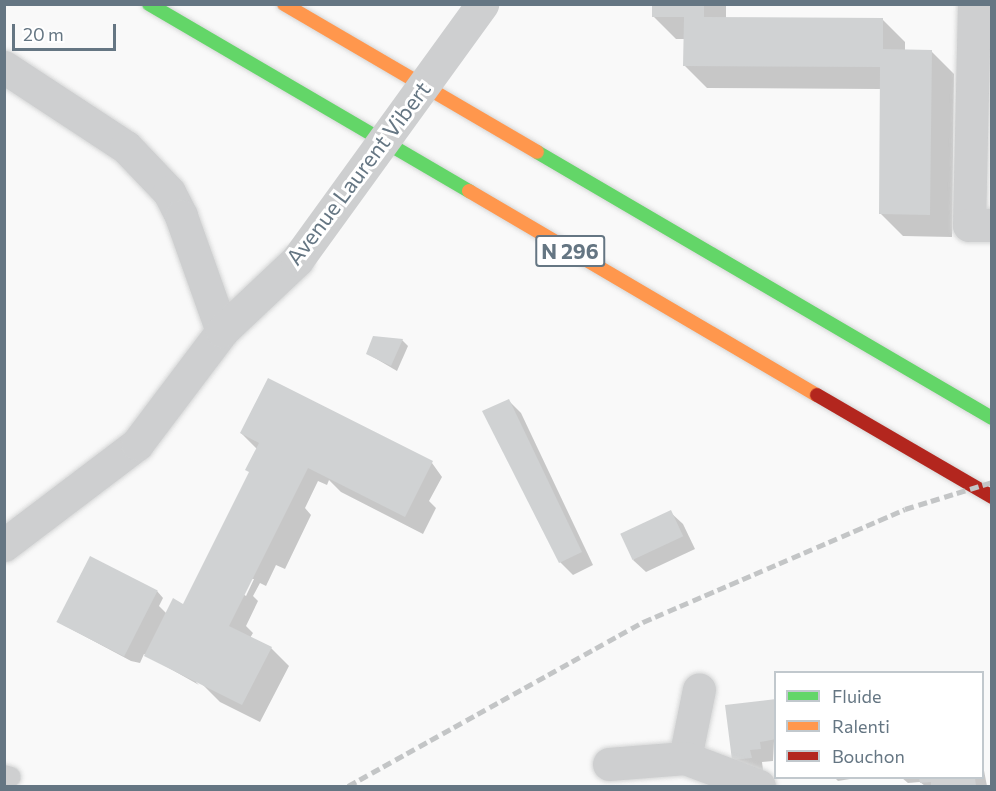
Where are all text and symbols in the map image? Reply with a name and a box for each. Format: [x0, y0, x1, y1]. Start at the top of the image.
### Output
scale bar [15, 12, 118, 50]
text: 20 m [23, 23, 64, 45]
street label: Avenue Laurent Vibert [280, 76, 436, 270]
road number: N 296 [534, 233, 606, 269]
legend [774, 671, 984, 779]
text: Fluide [832, 685, 881, 707]
text: Ralenti [832, 715, 890, 737]
text: Bouchon [832, 745, 905, 767]

